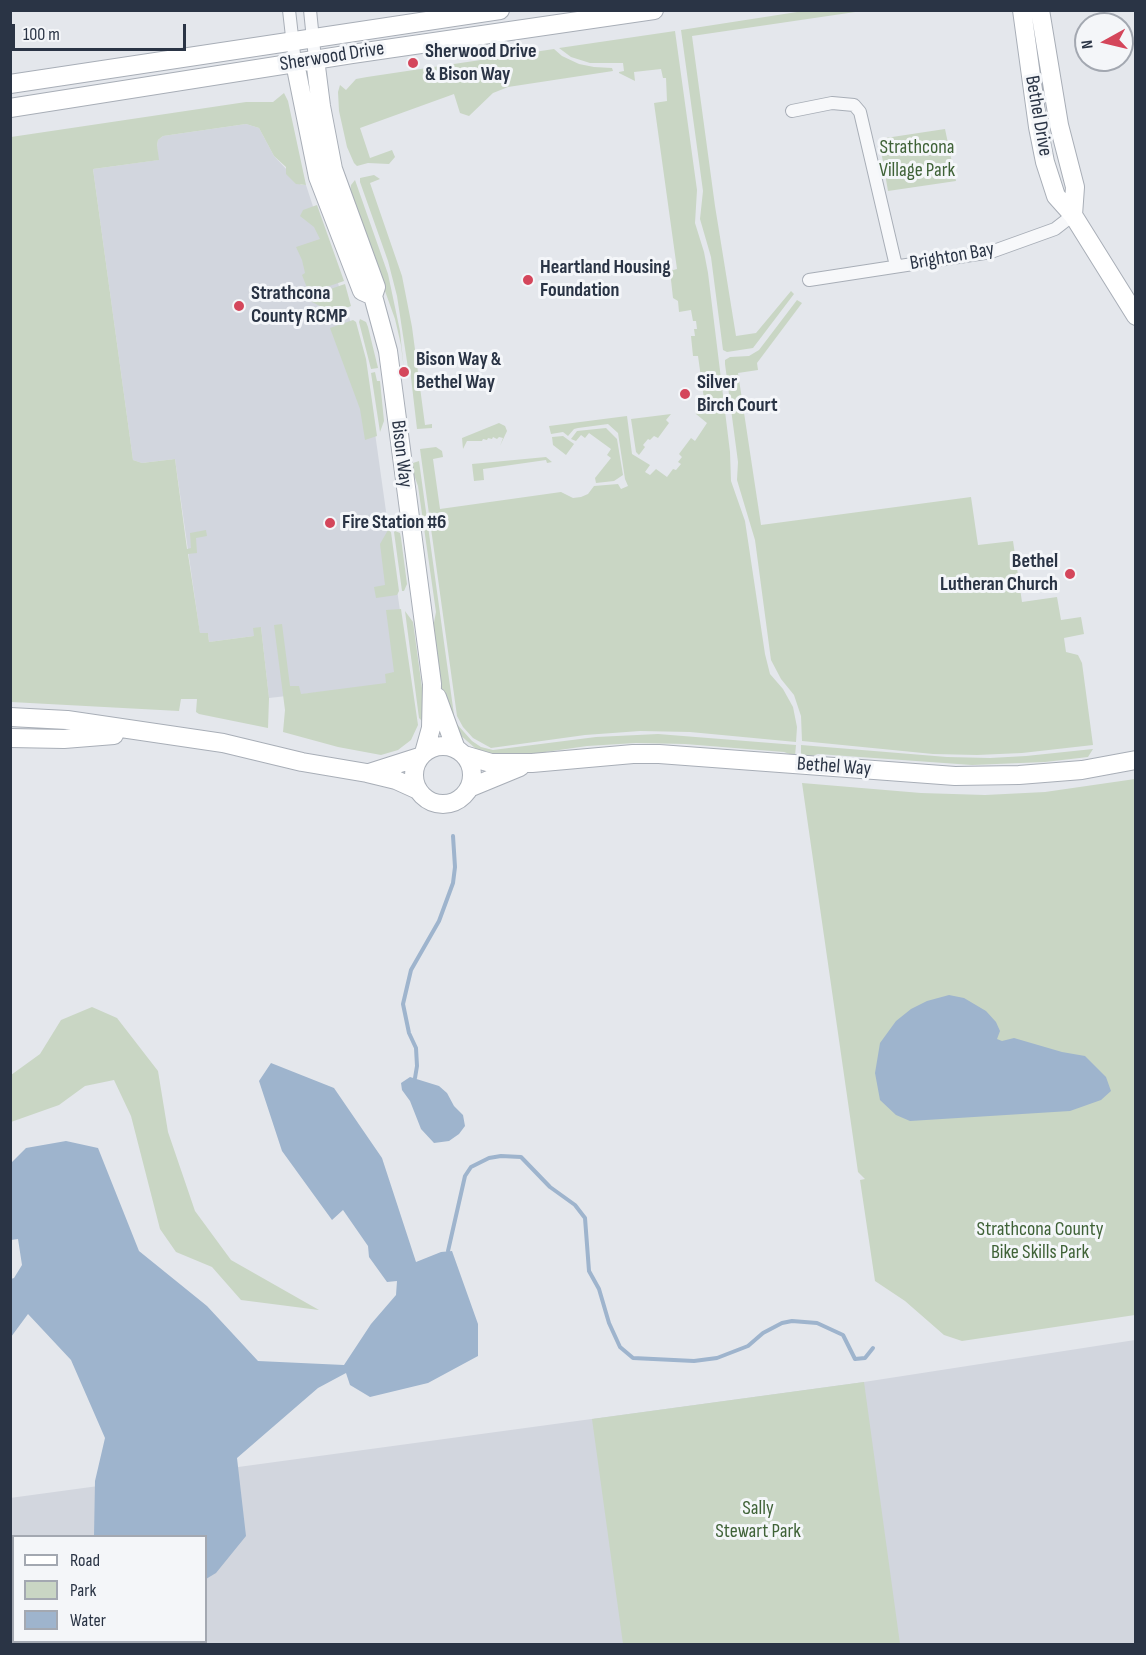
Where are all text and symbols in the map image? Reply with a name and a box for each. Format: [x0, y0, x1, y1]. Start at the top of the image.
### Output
scale bar [15, 12, 189, 50]
north arrow [1074, 12, 1134, 72]
text: 100 m [23, 24, 60, 45]
street label: Sherwood Drive [278, 37, 386, 77]
text: N [1078, 39, 1098, 50]
place label: Sherwood Drive & Bison Way [425, 40, 537, 87]
marker: Sherwood Drive & Bison Way [406, 56, 420, 70]
street label: Bethel Drive [1019, 74, 1057, 158]
park label: Strathcona Village Park [879, 136, 955, 183]
street label: Brighton Bay [908, 238, 996, 276]
place label: Heartland Housing Foundation [540, 256, 671, 303]
marker: Heartland Housing Foundation [521, 273, 535, 287]
place label: Strathcona County RCMP [251, 282, 347, 329]
marker: Strathcona County RCMP [232, 299, 246, 313]
place label: Bison Way & Bethel Way [416, 348, 501, 395]
marker: Bison Way & Bethel Way [397, 365, 411, 379]
place label: Silver Birch Court [697, 371, 778, 418]
marker: Silver Birch Court [678, 387, 692, 401]
street label: Bison Way [385, 419, 417, 489]
place label: Fire Station #6 [342, 511, 446, 535]
marker: Fire Station #6 [323, 516, 337, 530]
place label: Bethel Lutheran Church [940, 550, 1058, 597]
marker: Bethel Lutheran Church [1063, 567, 1077, 581]
street label: Bethel Way [796, 752, 872, 782]
park label: Strathcona County Bike Skills Park [977, 1218, 1103, 1265]
park label: Sally Stewart Park [715, 1497, 801, 1544]
legend [12, 1535, 207, 1643]
text: Road [70, 1550, 100, 1571]
text: Park [70, 1580, 96, 1601]
text: Water [70, 1610, 106, 1631]

